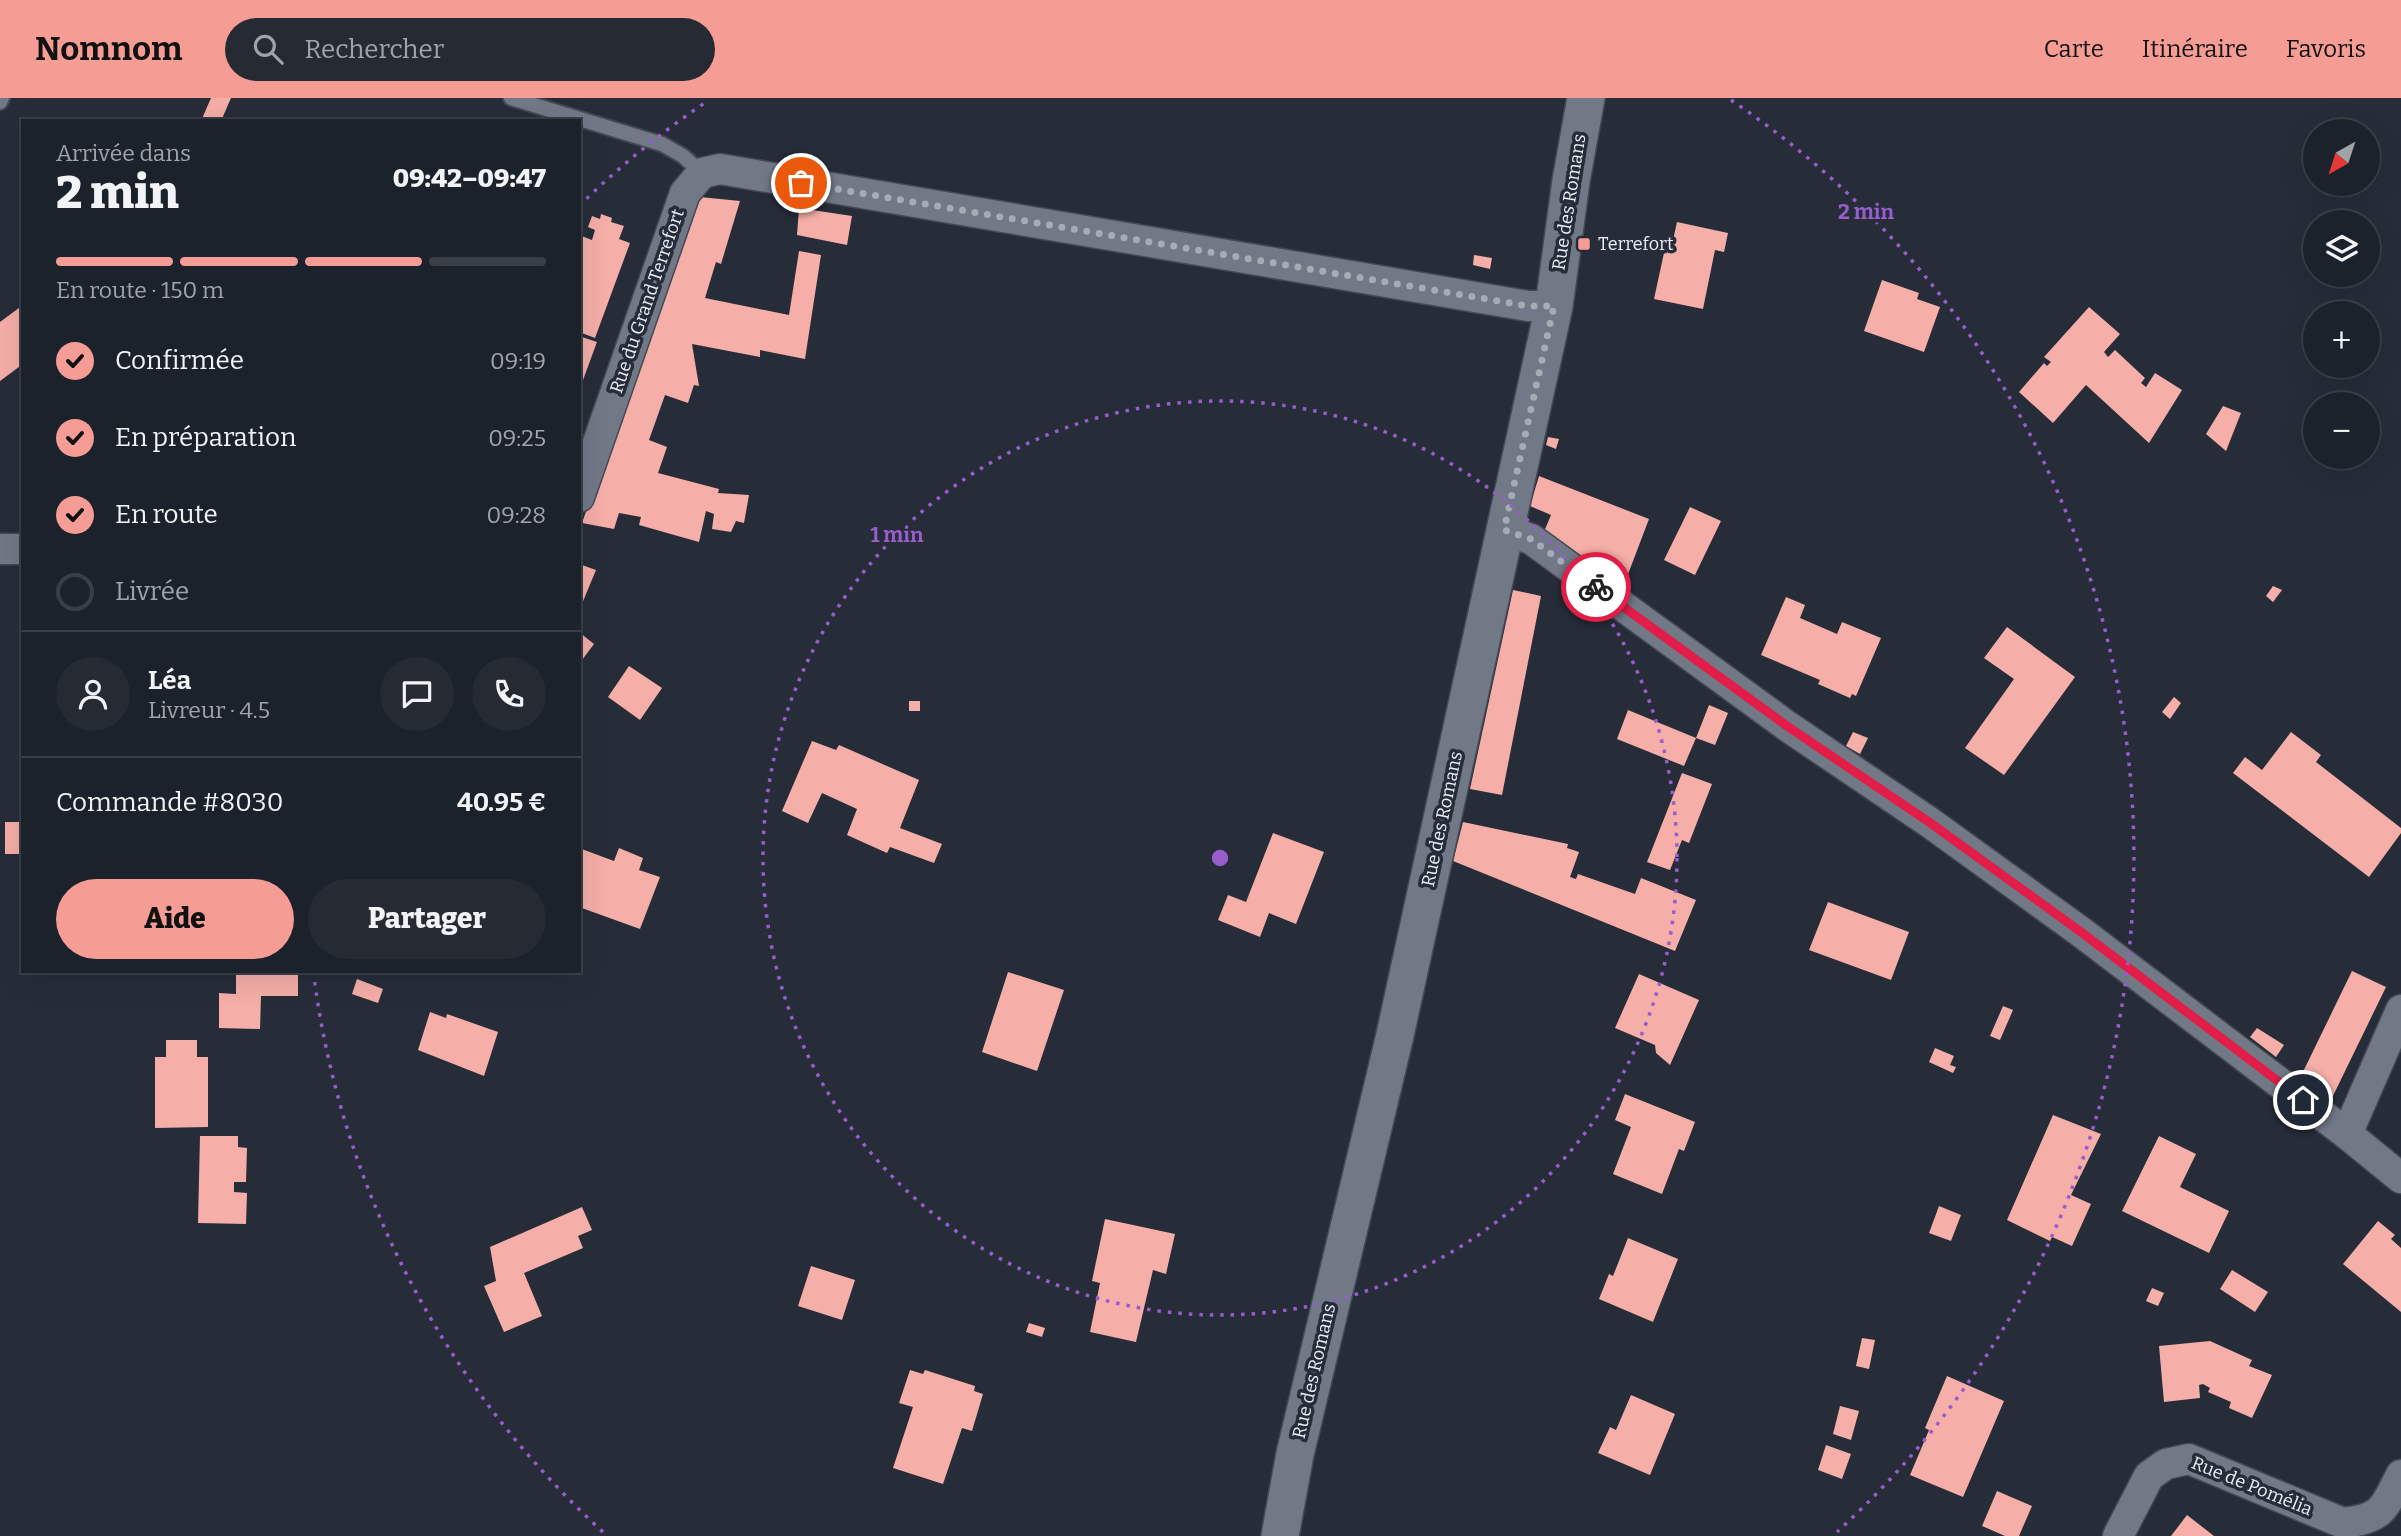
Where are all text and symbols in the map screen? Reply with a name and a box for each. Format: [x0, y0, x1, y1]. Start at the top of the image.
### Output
search box [225, 18, 715, 81]
text: Nomnom [35, 29, 183, 69]
icon: search [249, 30, 287, 68]
text: Rechercher [305, 34, 444, 65]
text: Carte [2044, 35, 2104, 63]
text: Itinéraire [2142, 35, 2248, 63]
text: Favoris [2286, 35, 2366, 63]
north arrow [2303, 119, 2380, 196]
map controls [2303, 119, 2380, 469]
street label: Rue des Romans [1547, 132, 1591, 272]
text: Arrivée dans [56, 139, 191, 167]
pin [771, 153, 831, 213]
text: 09:42–09:47 [393, 163, 546, 194]
icon: bag [782, 164, 820, 202]
text: 2 min [56, 165, 179, 220]
text: 2 min [1838, 199, 1894, 225]
street label: Rue du Grand Terrefort [605, 206, 689, 396]
button: layers [2303, 210, 2380, 287]
place label: Terrefort [1598, 233, 1674, 255]
marker: Terrefort [1576, 236, 1592, 252]
text: En route · 150 m [56, 276, 224, 304]
button: + [2303, 301, 2380, 378]
icon: check [56, 342, 94, 380]
text: Confirmée [115, 345, 244, 376]
text: 09:19 [490, 347, 546, 375]
button: − [2303, 392, 2380, 469]
icon: check [56, 419, 94, 457]
text: En préparation [115, 422, 296, 453]
text: 09:25 [488, 424, 546, 452]
icon: check [56, 496, 94, 534]
text: En route [115, 499, 218, 530]
text: 09:28 [487, 501, 546, 529]
text: 1 min [870, 522, 924, 548]
courier [1561, 552, 1631, 622]
icon: bike [1577, 568, 1615, 606]
text: Livrée [115, 576, 189, 607]
button: person [56, 657, 130, 731]
button: chat [380, 657, 454, 731]
button: phone [472, 657, 546, 731]
text: Léa [148, 665, 191, 696]
text: Livreur · 4.5 [148, 696, 270, 724]
street label: Rue des Romans [1417, 749, 1467, 889]
text: Commande #8030 [56, 787, 283, 818]
text: 40.95 € [457, 787, 546, 818]
centre of rings [1208, 846, 1232, 870]
button: Aide [56, 879, 294, 959]
button: Partager [308, 879, 546, 959]
pin [2273, 1070, 2333, 1130]
icon: home [2284, 1081, 2322, 1119]
street label: Rue des Romans [1288, 1301, 1340, 1441]
street label: Rue de Pomélia [2188, 1452, 2316, 1520]

